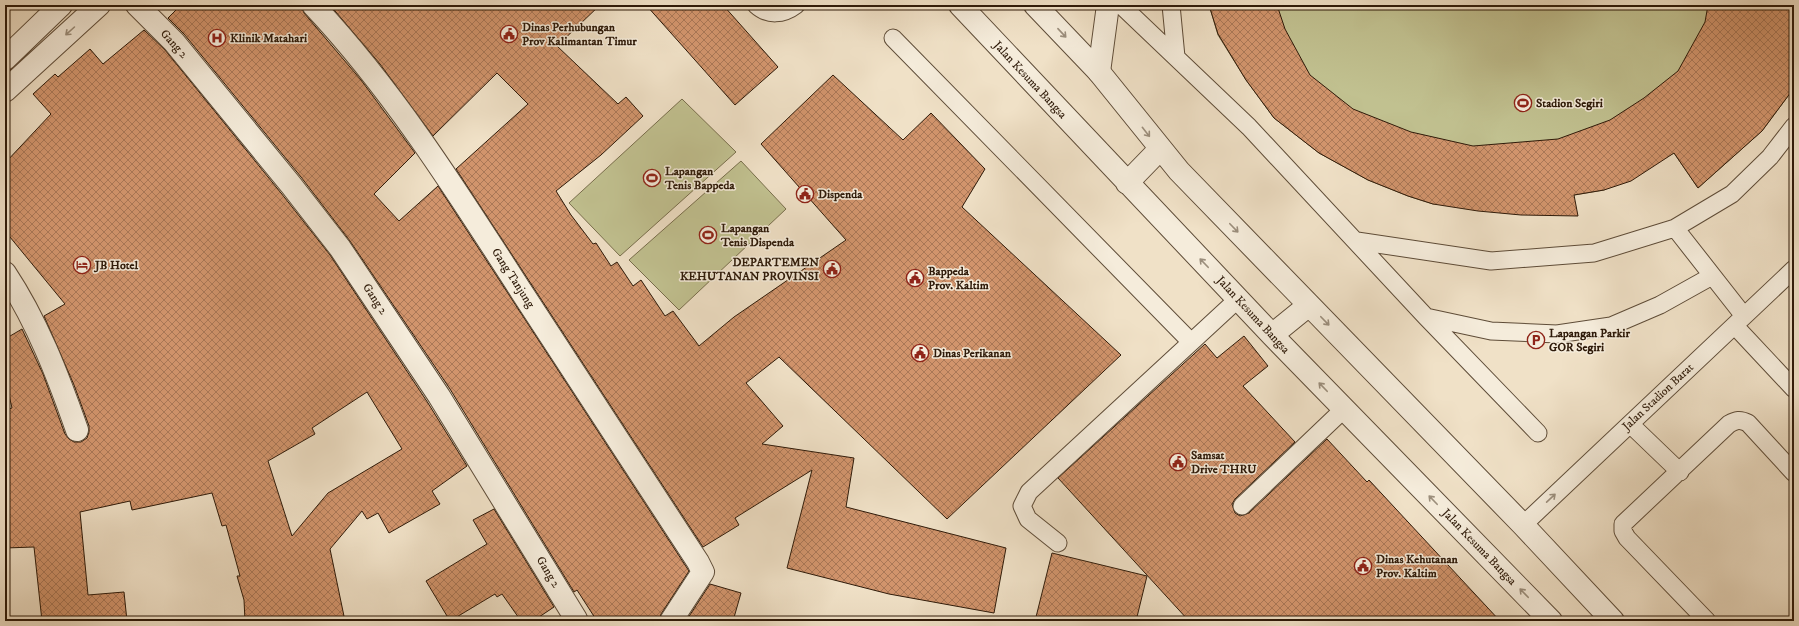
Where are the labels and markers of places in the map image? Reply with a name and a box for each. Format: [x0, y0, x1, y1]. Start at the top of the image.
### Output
place label: Dinas Perhubungan Prov Kalimantan Timur [522, 20, 637, 49]
public building icon: Dinas Perhubungan Prov Kalimantan Timur [499, 24, 519, 44]
hospital icon: Klinik Matahari [207, 28, 227, 48]
place label: Klinik Matahari [230, 31, 307, 46]
sports icon: Stadion Segiri [1513, 93, 1533, 113]
place label: Stadion Segiri [1536, 96, 1603, 111]
place label: Lapangan Tenis Bappeda [664, 164, 735, 193]
sports icon: Lapangan Tenis Bappeda [642, 168, 662, 188]
public building icon: Dispenda [795, 184, 815, 204]
place label: Dispenda [818, 187, 863, 202]
place label: Lapangan Tenis Dispenda [720, 221, 795, 250]
sports icon: Lapangan Tenis Dispenda [698, 225, 718, 245]
hotel icon: JB Hotel [72, 255, 92, 275]
place label: DEPARTEMEN KEHUTANAN PROVINSI [680, 255, 819, 284]
place label: JB Hotel [93, 258, 139, 273]
public building icon: DEPARTEMEN KEHUTANAN PROVINSI [822, 259, 842, 279]
place label: Bappeda Prov. Kaltim [928, 264, 989, 293]
public building icon: Bappeda Prov. Kaltim [905, 268, 925, 288]
place label: Lapangan Parkir GOR Segiri [1549, 326, 1630, 355]
parking icon: Lapangan Parkir GOR Segiri [1526, 330, 1546, 350]
public building icon: Dinas Perikanan [910, 343, 930, 363]
place label: Dinas Perikanan [933, 346, 1012, 361]
place label: Samsat Drive THRU [1191, 448, 1257, 477]
public building icon: Samsat Drive THRU [1168, 452, 1188, 472]
place label: Dinas Kehutanan Prov. Kaltim [1376, 552, 1459, 581]
public building icon: Dinas Kehutanan Prov. Kaltim [1353, 556, 1373, 576]

